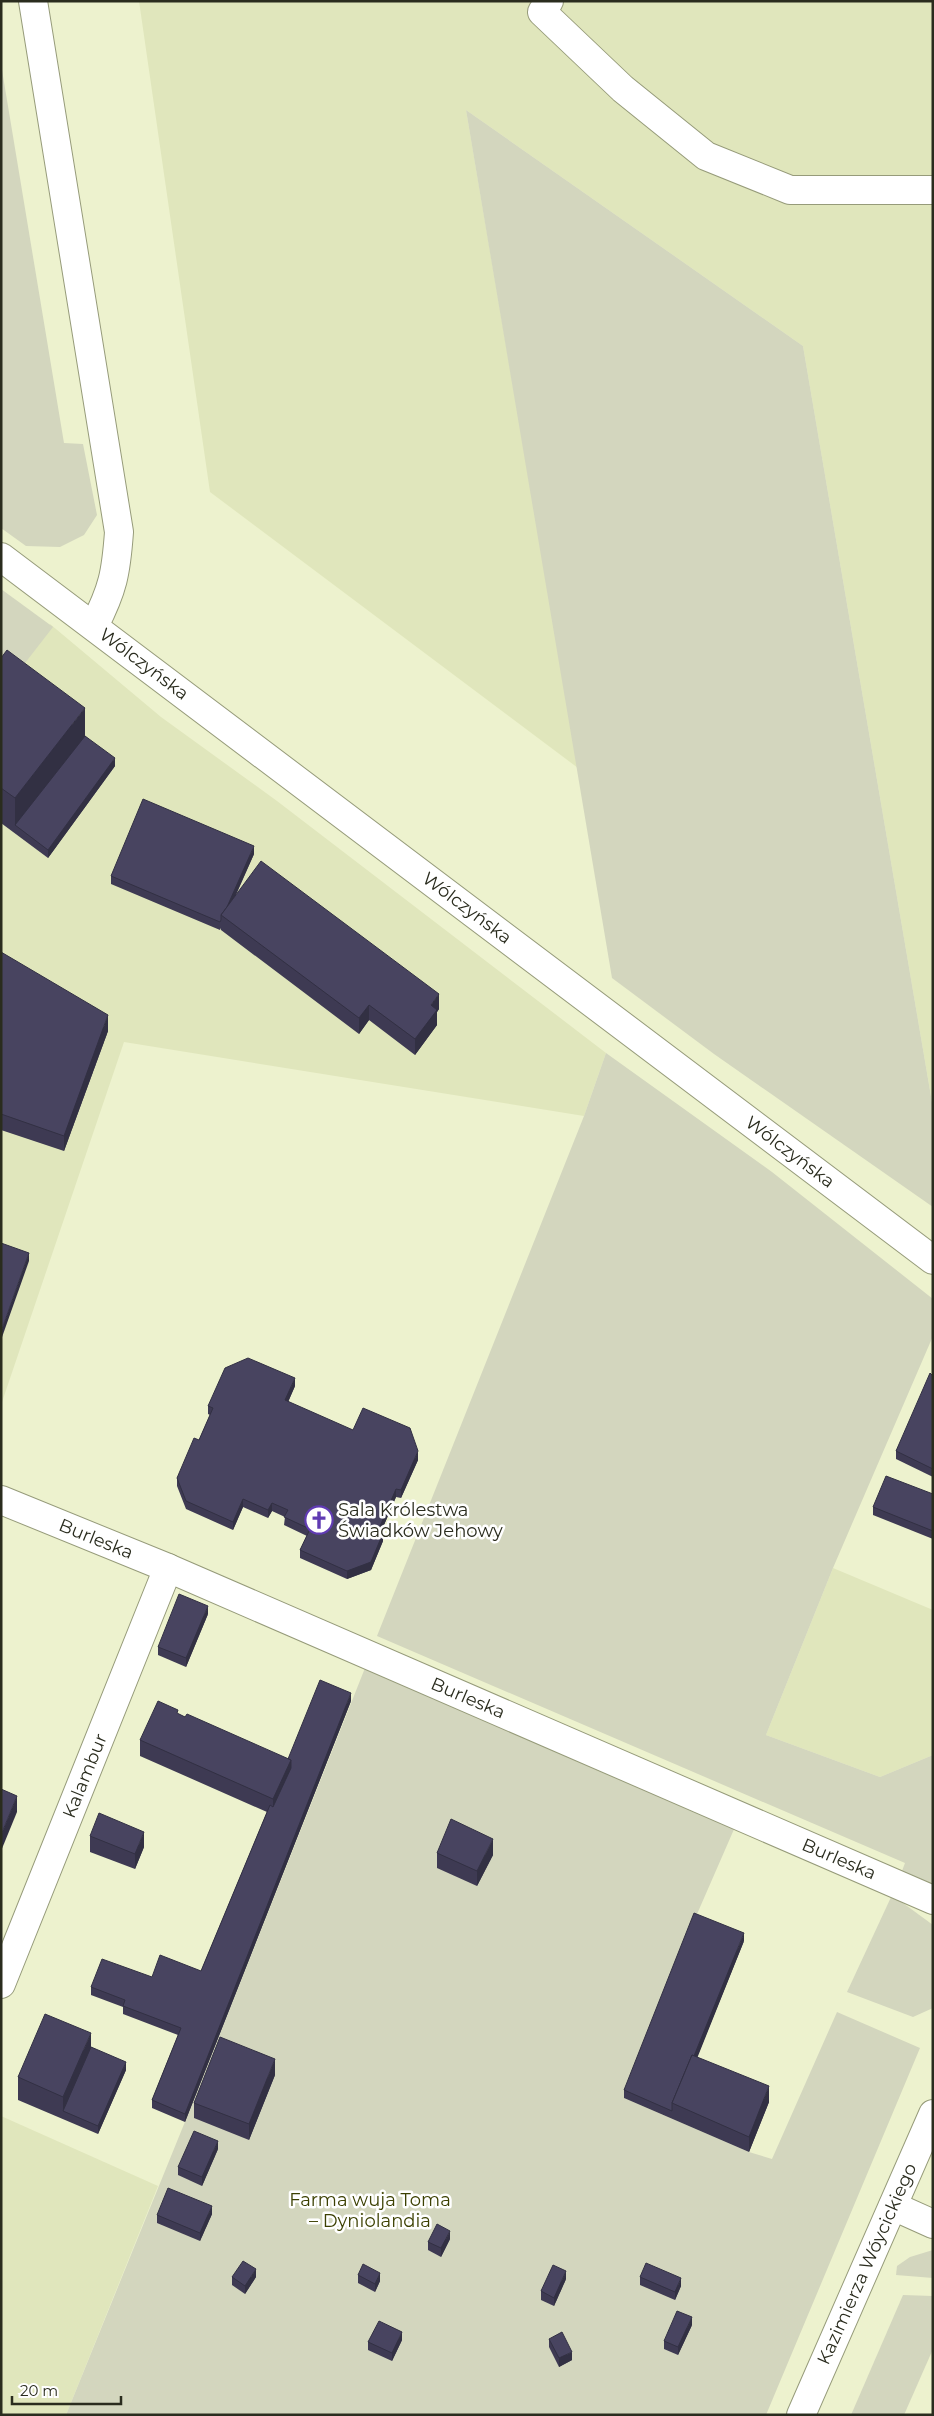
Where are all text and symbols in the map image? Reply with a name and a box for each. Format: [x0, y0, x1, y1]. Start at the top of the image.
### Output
street label: Wólczyńska [95, 623, 193, 705]
street label: Wólczyńska [418, 867, 516, 949]
street label: Wólczyńska [741, 1111, 839, 1193]
place label: Sala Królestwa Świadków Jehowy [338, 1499, 503, 1542]
church icon: Sala Królestwa Świadków Jehowy [304, 1505, 334, 1535]
street label: Burleska [56, 1514, 136, 1564]
street label: Burleska [428, 1673, 508, 1723]
street label: Kalambur [58, 1731, 112, 1821]
street label: Burleska [799, 1834, 879, 1884]
street label: Kazimierza Wóycickiego [813, 2160, 921, 2368]
park label: Farma wuja Toma – Dyniolandia [289, 2189, 451, 2232]
scale bar [12, 2374, 121, 2406]
text: 20 m [20, 2381, 58, 2400]

